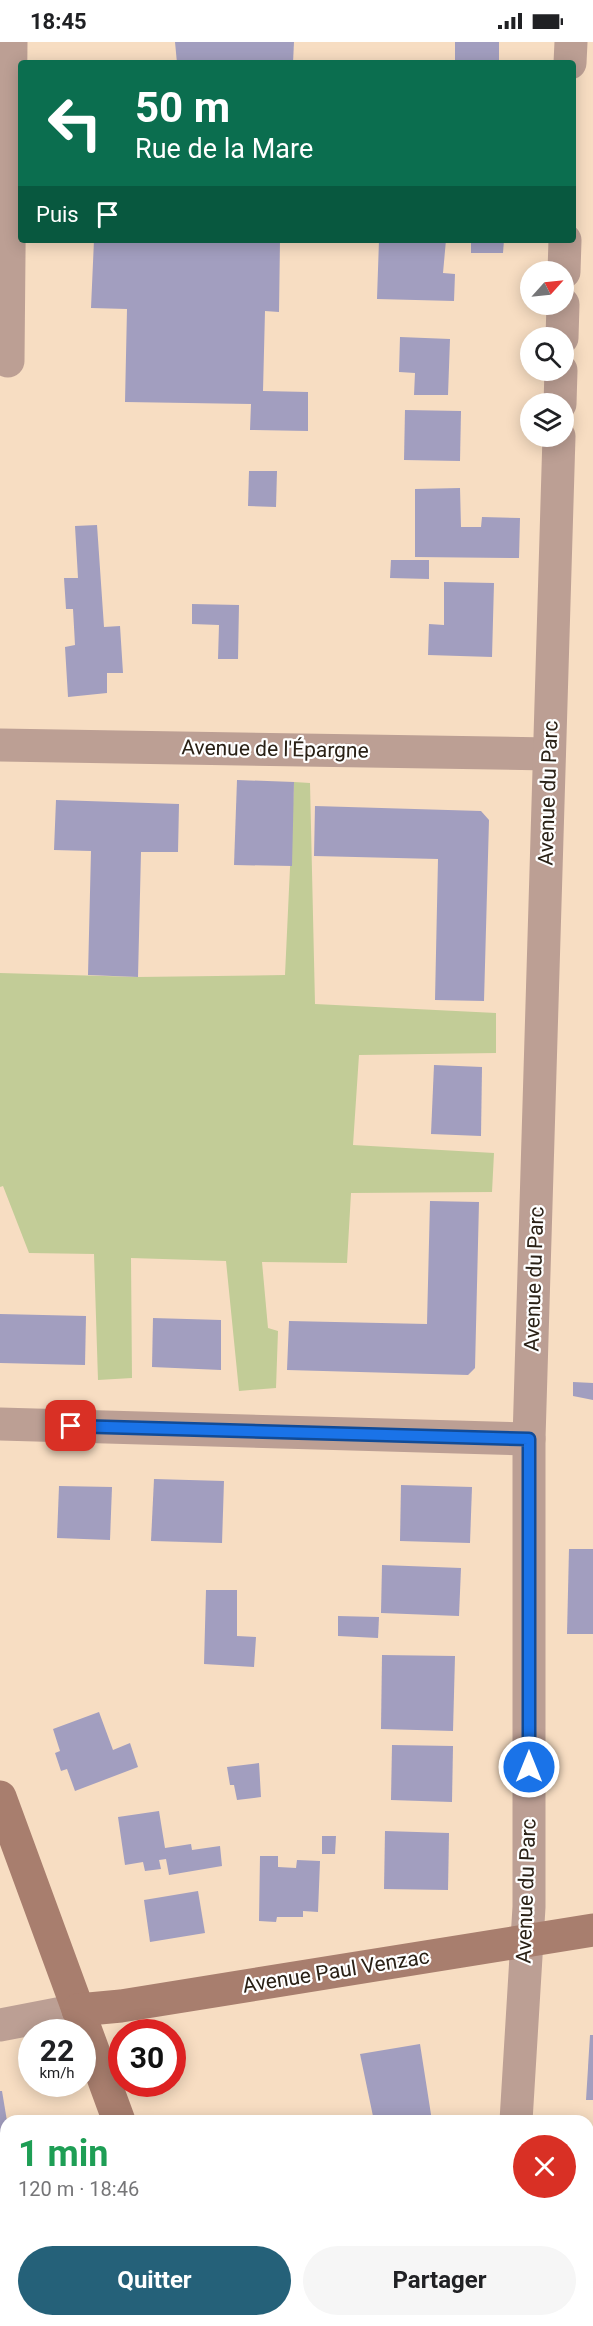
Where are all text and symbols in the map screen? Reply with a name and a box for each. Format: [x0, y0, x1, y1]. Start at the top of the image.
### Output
text: 18:45 [30, 9, 87, 34]
text: 50 m [135, 83, 230, 132]
icon: left [36, 84, 114, 162]
text: Rue de la Mare [135, 133, 313, 165]
icon: arrive [91, 198, 124, 231]
text: Puis [36, 202, 79, 227]
north arrow [520, 261, 574, 315]
map controls [520, 261, 574, 447]
button: search [520, 327, 574, 381]
button: layers [520, 393, 574, 447]
street label: Avenue du Parc [533, 720, 563, 866]
street label: Avenue de l'Épargne [181, 735, 369, 763]
street label: Avenue du Parc [519, 1206, 549, 1352]
pin [45, 1400, 96, 1451]
icon: arrive [54, 1409, 87, 1442]
position arrow [497, 1735, 561, 1799]
street label: Avenue du Parc [511, 1818, 541, 1964]
street label: Avenue Paul Venzac [241, 1944, 431, 1998]
speed limit sign: 30 [108, 2019, 186, 2097]
text: 22 [40, 2033, 74, 2068]
text: km/h [39, 2064, 75, 2082]
text: 1 min [18, 2133, 109, 2175]
button: close [513, 2135, 576, 2198]
text: 120 m · 18:46 [18, 2177, 139, 2201]
button: Quitter [18, 2246, 291, 2315]
button: Partager [303, 2246, 576, 2315]

